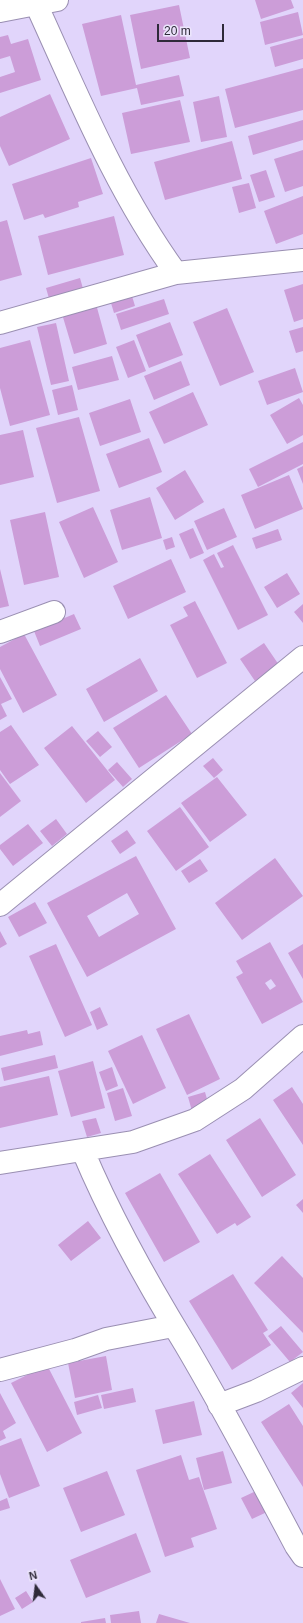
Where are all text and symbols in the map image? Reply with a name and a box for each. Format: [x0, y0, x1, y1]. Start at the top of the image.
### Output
scale bar [159, 16, 226, 42]
text: 20 m [164, 24, 191, 38]
north arrow [16, 1567, 56, 1607]
text: N [28, 1569, 38, 1582]

